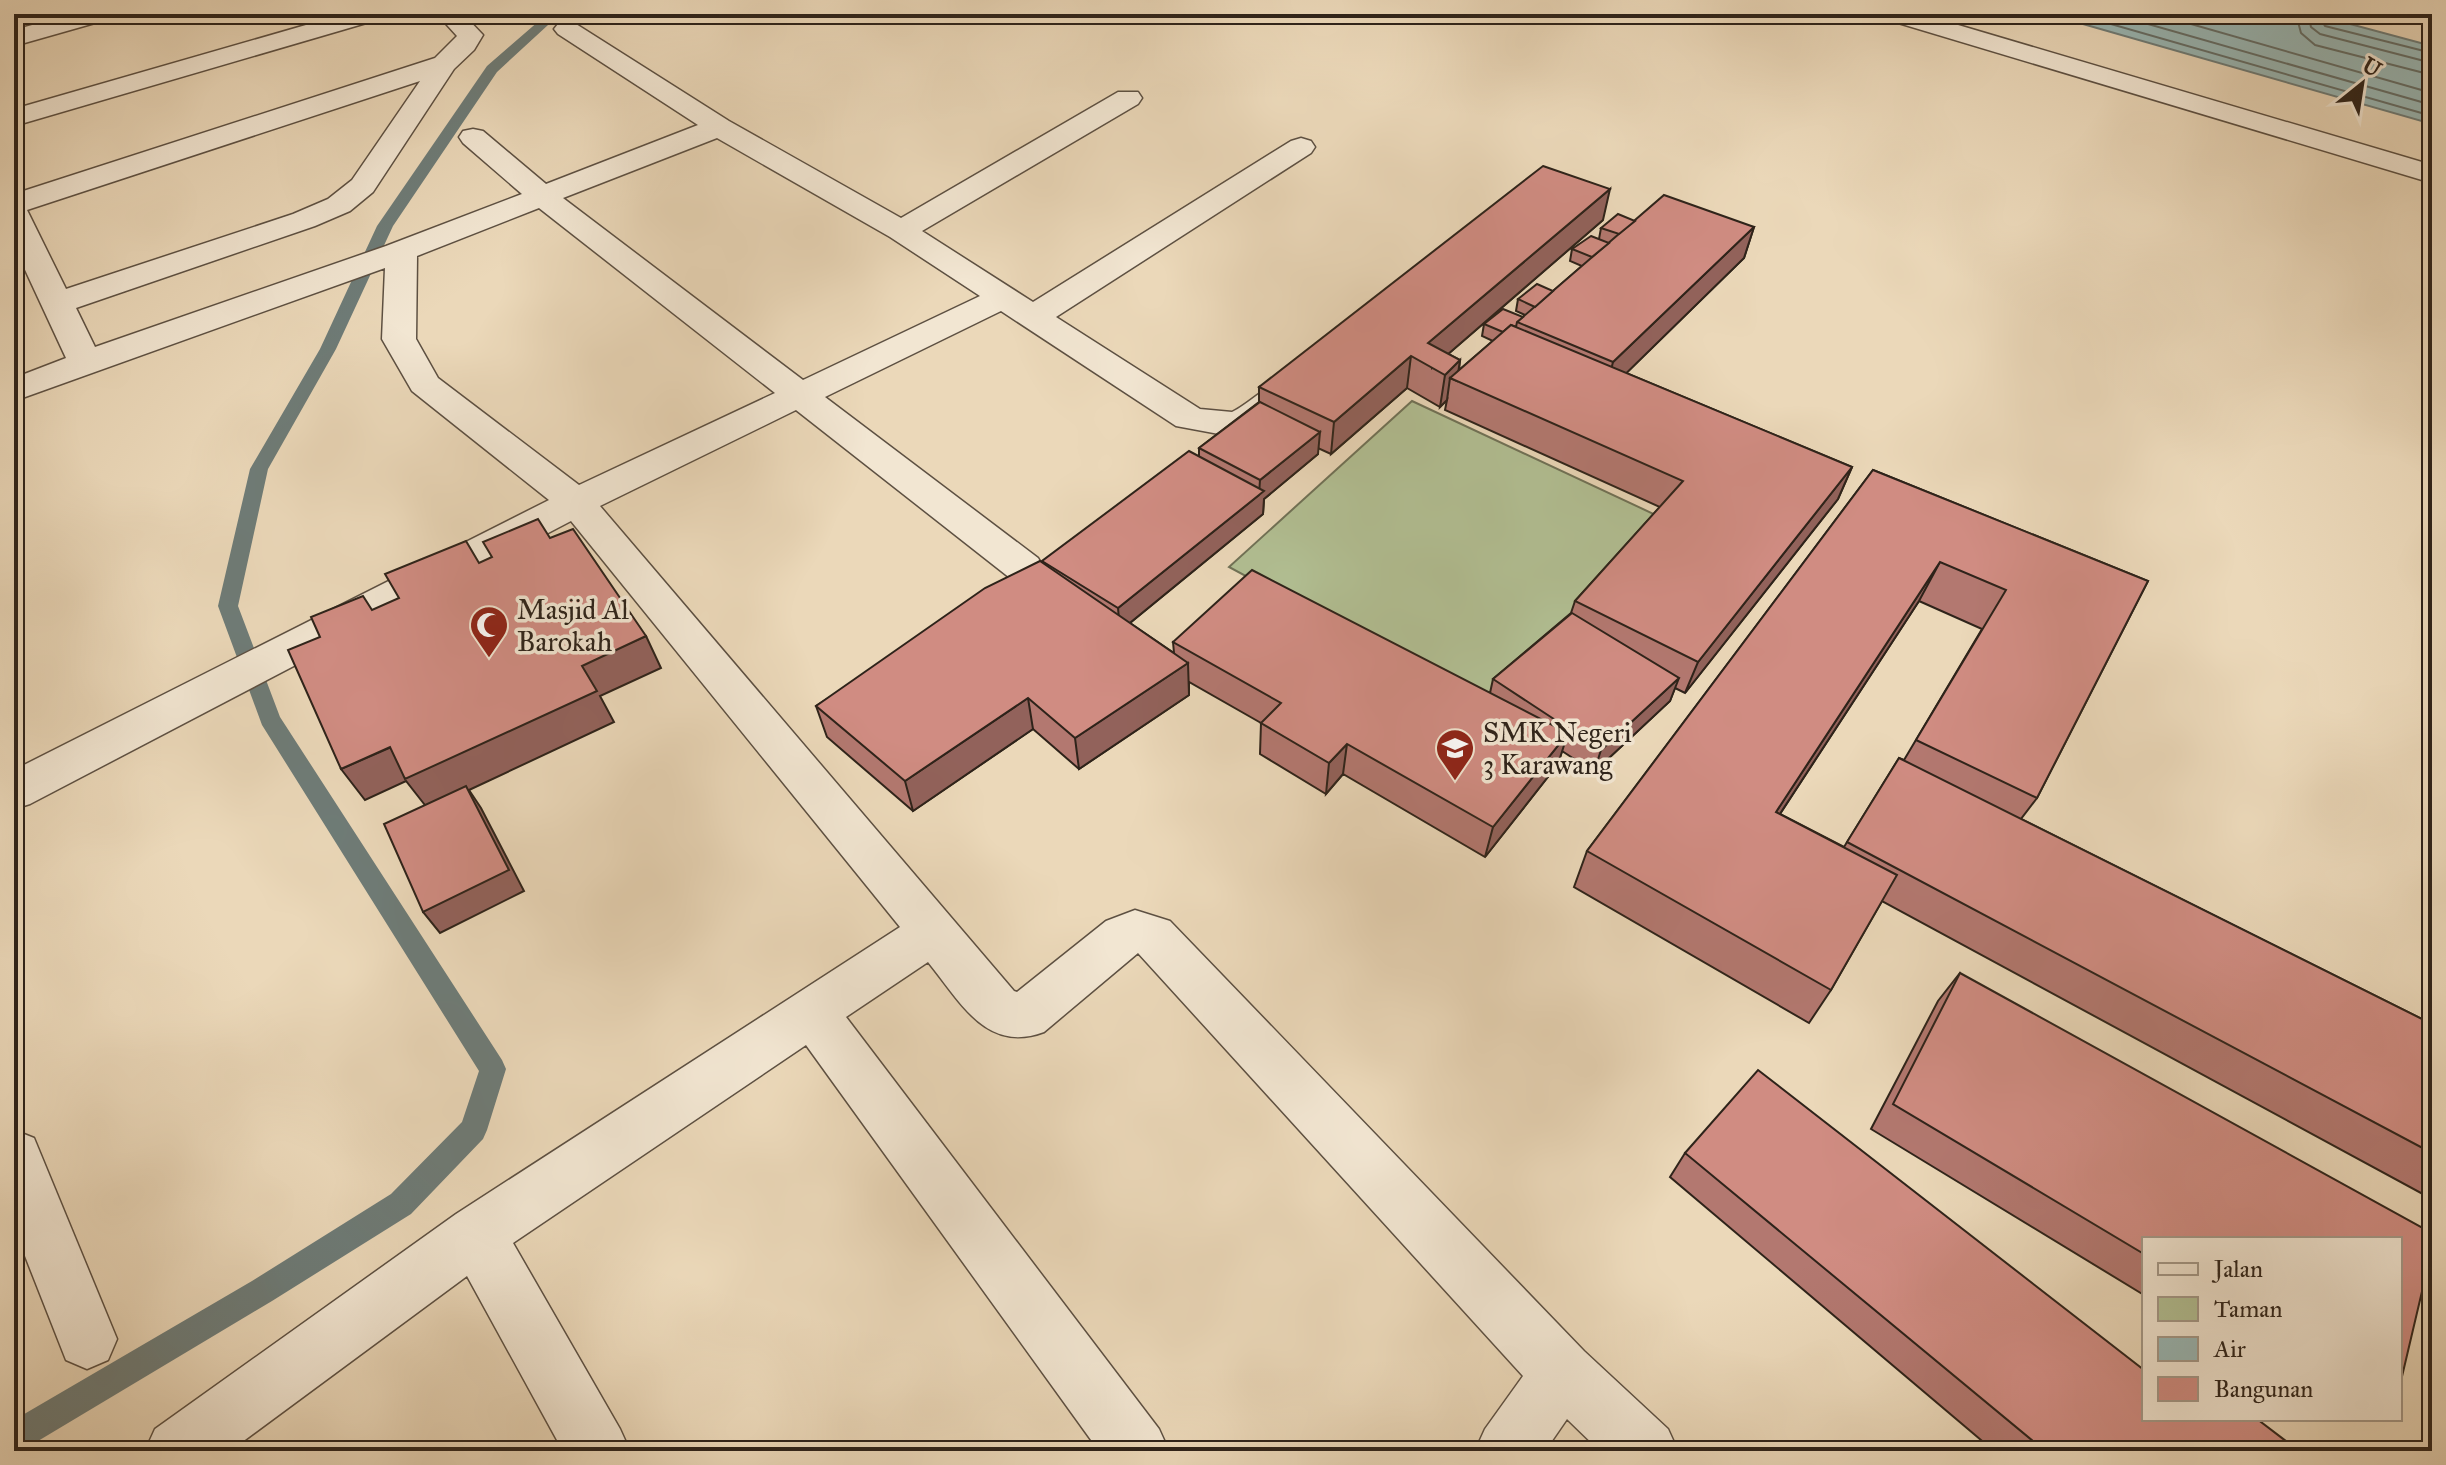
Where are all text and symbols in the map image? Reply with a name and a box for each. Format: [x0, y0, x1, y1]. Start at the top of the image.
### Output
north arrow [2322, 44, 2402, 124]
text: U [2357, 51, 2387, 83]
place label: Masjid Al Barokah [517, 592, 629, 659]
mosque icon: Masjid Al Barokah [468, 604, 510, 659]
place label: SMK Negeri 3 Karawang [1483, 715, 1632, 782]
school or university icon: SMK Negeri 3 Karawang [1434, 727, 1476, 782]
legend [2142, 1237, 2402, 1421]
text: Jalan [2211, 1254, 2263, 1284]
text: Taman [2214, 1294, 2282, 1324]
text: Air [2213, 1334, 2246, 1364]
text: Bangunan [2214, 1374, 2313, 1404]

